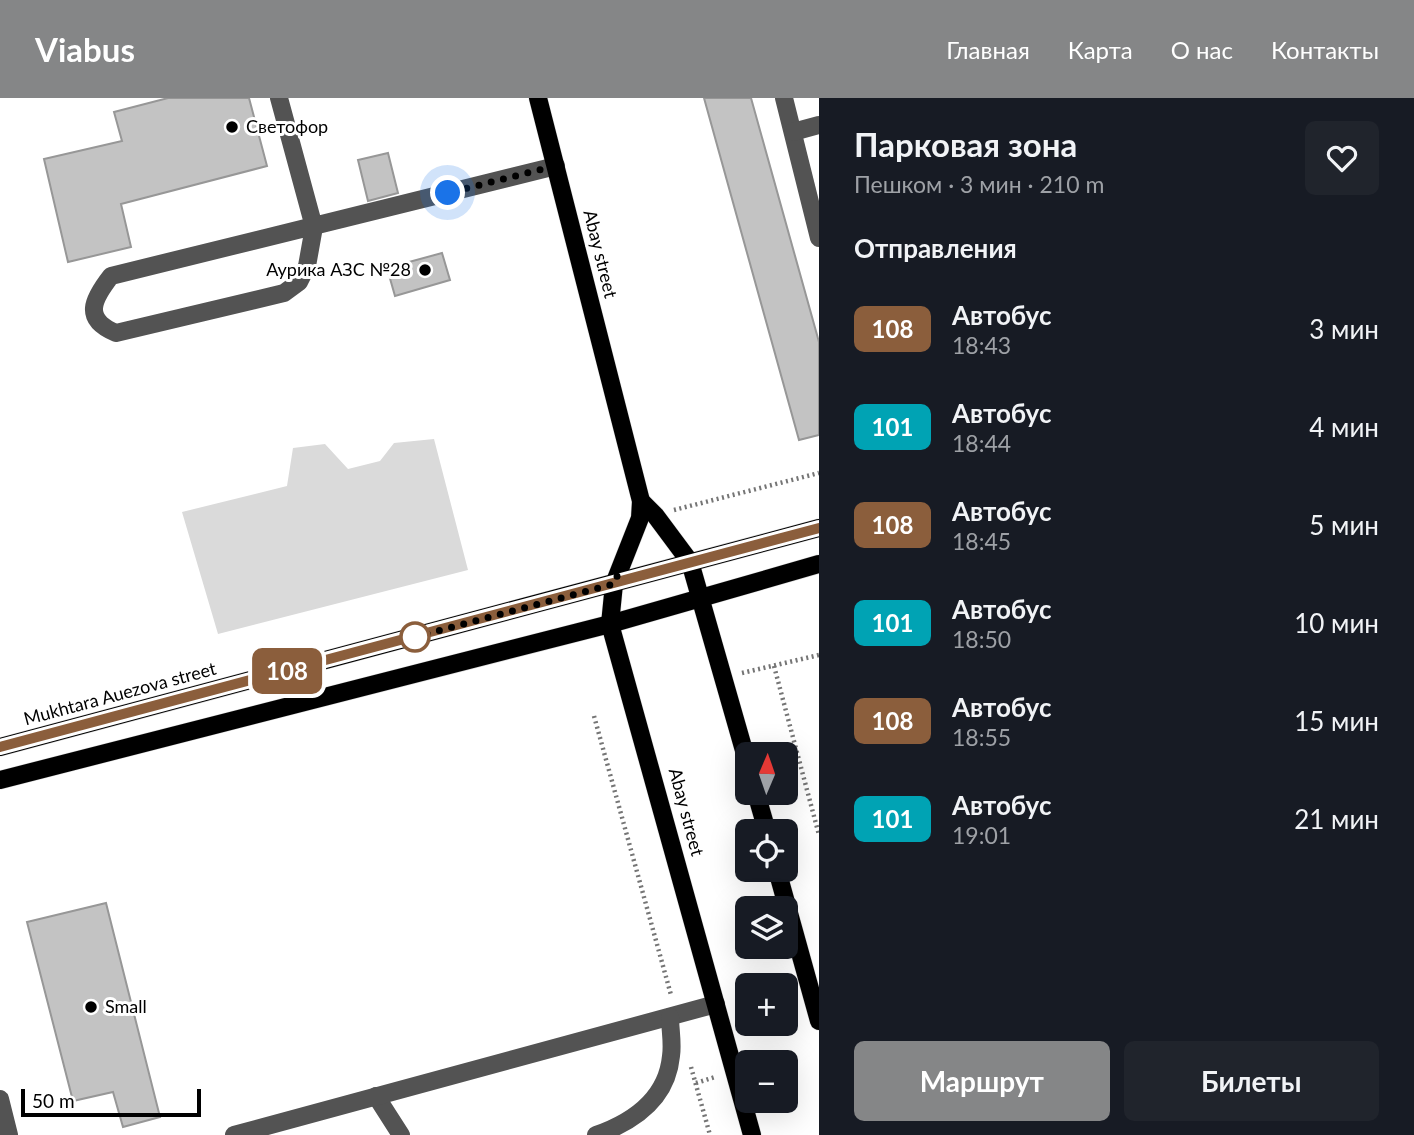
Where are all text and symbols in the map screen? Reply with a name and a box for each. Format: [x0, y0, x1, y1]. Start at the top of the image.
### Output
text: Viabus [35, 29, 135, 69]
text: Главная [946, 35, 1030, 64]
text: Карта [1068, 35, 1133, 64]
text: О нас [1171, 35, 1233, 64]
text: Контакты [1271, 35, 1379, 64]
place label: Светофор [246, 115, 328, 137]
marker: Светофор [224, 119, 240, 135]
button: heart [1305, 121, 1379, 195]
text: Парковая зона [854, 124, 1077, 164]
text: Пешком · 3 мин · 210 m [854, 170, 1104, 198]
your location [430, 175, 465, 210]
street label: Abay street [579, 207, 623, 301]
text: Отправления [854, 232, 1017, 264]
place label: Аурика АЗС №28 [266, 258, 411, 280]
marker: Аурика АЗС №28 [417, 262, 433, 278]
text: Автобус [952, 299, 1051, 331]
text: 3 мин [1309, 313, 1379, 345]
text: 108 [872, 314, 913, 343]
text: 18:43 [952, 331, 1011, 359]
text: Автобус [952, 397, 1051, 429]
text: 4 мин [1309, 411, 1379, 443]
text: 101 [872, 412, 913, 441]
text: 18:44 [952, 429, 1011, 457]
text: Автобус [952, 495, 1051, 527]
text: 5 мин [1309, 509, 1379, 541]
text: 108 [872, 510, 913, 539]
text: 18:45 [952, 527, 1011, 555]
text: Автобус [952, 593, 1051, 625]
text: 10 мин [1294, 607, 1379, 639]
text: 101 [872, 608, 913, 637]
unlabelled marker [400, 622, 430, 652]
text: 18:50 [952, 625, 1011, 653]
line badge: 108 [247, 648, 327, 694]
text: 108 [266, 656, 308, 685]
street label: Mukhtara Auezova street [21, 657, 219, 729]
text: Автобус [952, 691, 1051, 723]
text: 15 мин [1294, 705, 1379, 737]
text: 108 [872, 706, 913, 735]
text: 18:55 [952, 723, 1011, 751]
north arrow [735, 742, 798, 805]
map controls [735, 742, 798, 1113]
street label: Abay street [665, 765, 709, 859]
text: Автобус [952, 789, 1051, 821]
text: 21 мин [1294, 803, 1379, 835]
text: 101 [872, 804, 913, 833]
button: locate [735, 819, 798, 882]
text: 19:01 [952, 821, 1011, 849]
button: layers [735, 896, 798, 959]
button: + [735, 973, 798, 1036]
place label: Small [105, 995, 147, 1017]
marker: Small [83, 999, 99, 1015]
button: Маршрут [854, 1041, 1110, 1121]
button: Билеты [1124, 1041, 1379, 1121]
button: − [735, 1050, 798, 1113]
scale bar [21, 1086, 201, 1118]
text: 50 m [32, 1089, 75, 1112]

